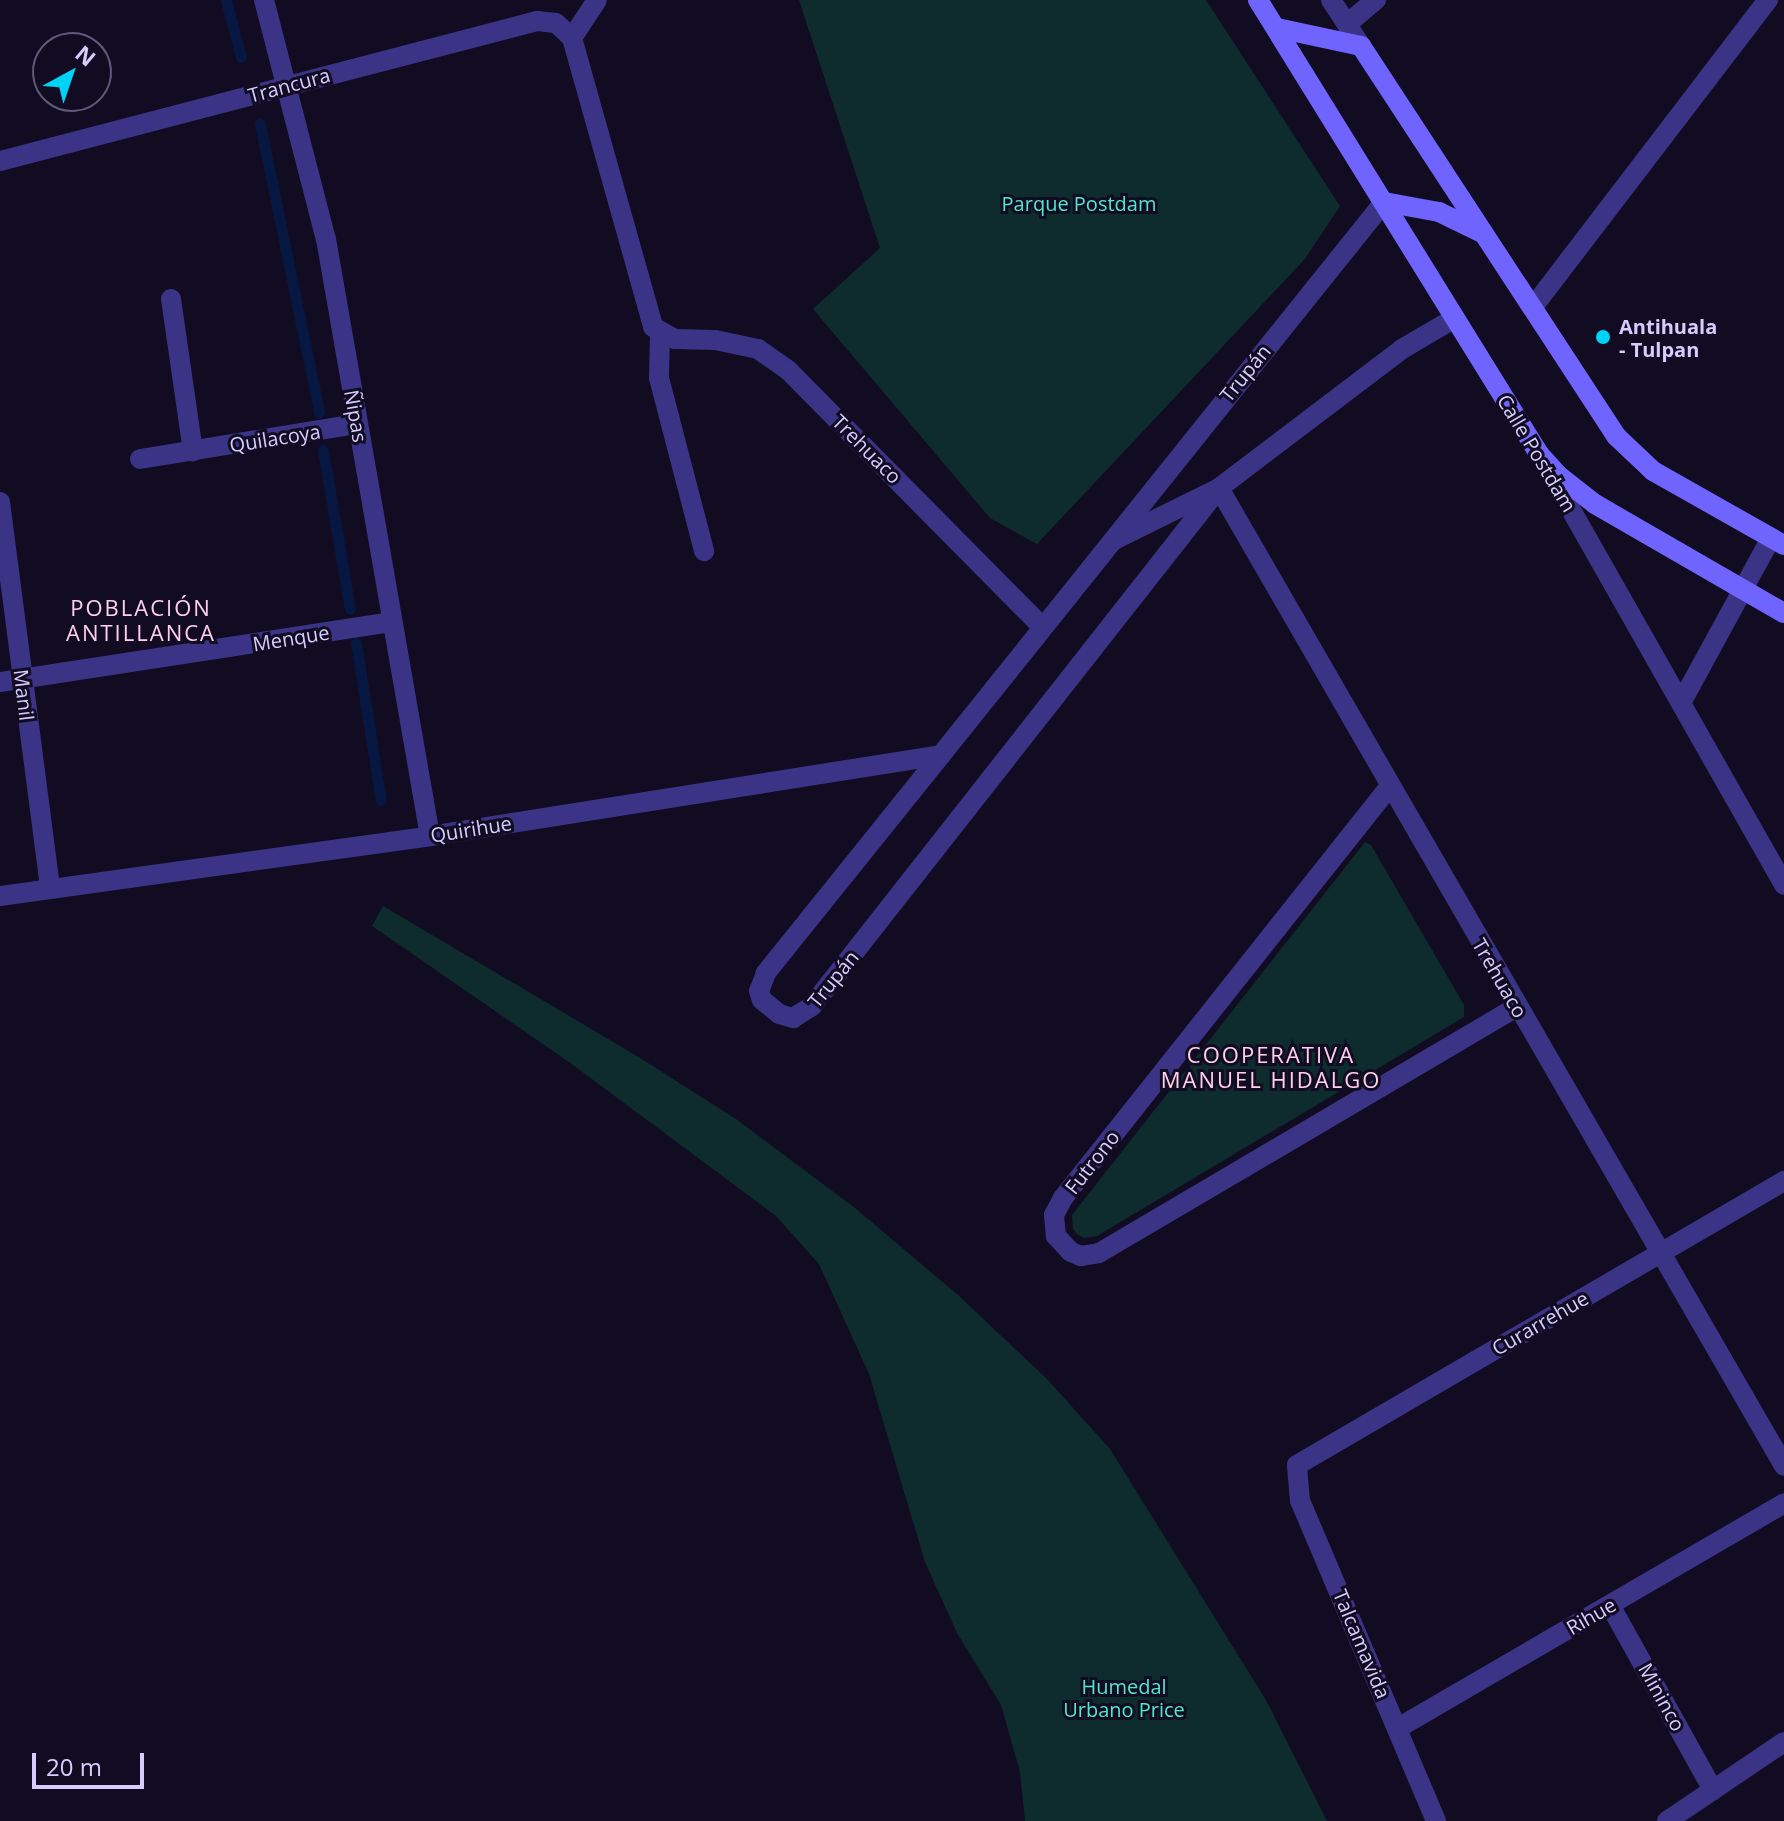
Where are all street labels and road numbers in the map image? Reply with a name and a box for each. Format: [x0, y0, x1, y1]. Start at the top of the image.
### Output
street label: Trancura [245, 63, 333, 107]
street label: Trupán [1215, 339, 1275, 407]
street label: Ñipas [340, 388, 372, 444]
street label: Calle Postdam [1493, 390, 1581, 516]
street label: Trehuaco [828, 410, 906, 488]
street label: Quilacoya [228, 419, 322, 457]
street label: Menque [251, 620, 331, 656]
street label: Manil [9, 668, 39, 722]
street label: Quirihue [429, 811, 513, 847]
street label: Trehuaco [1468, 934, 1532, 1022]
street label: Trupán [803, 945, 863, 1013]
street label: Futrono [1060, 1125, 1124, 1199]
street label: Curarrehue [1487, 1286, 1593, 1360]
street label: Talcamavida [1328, 1586, 1396, 1702]
street label: Rihue [1562, 1592, 1620, 1640]
street label: Mininco [1634, 1659, 1690, 1735]

